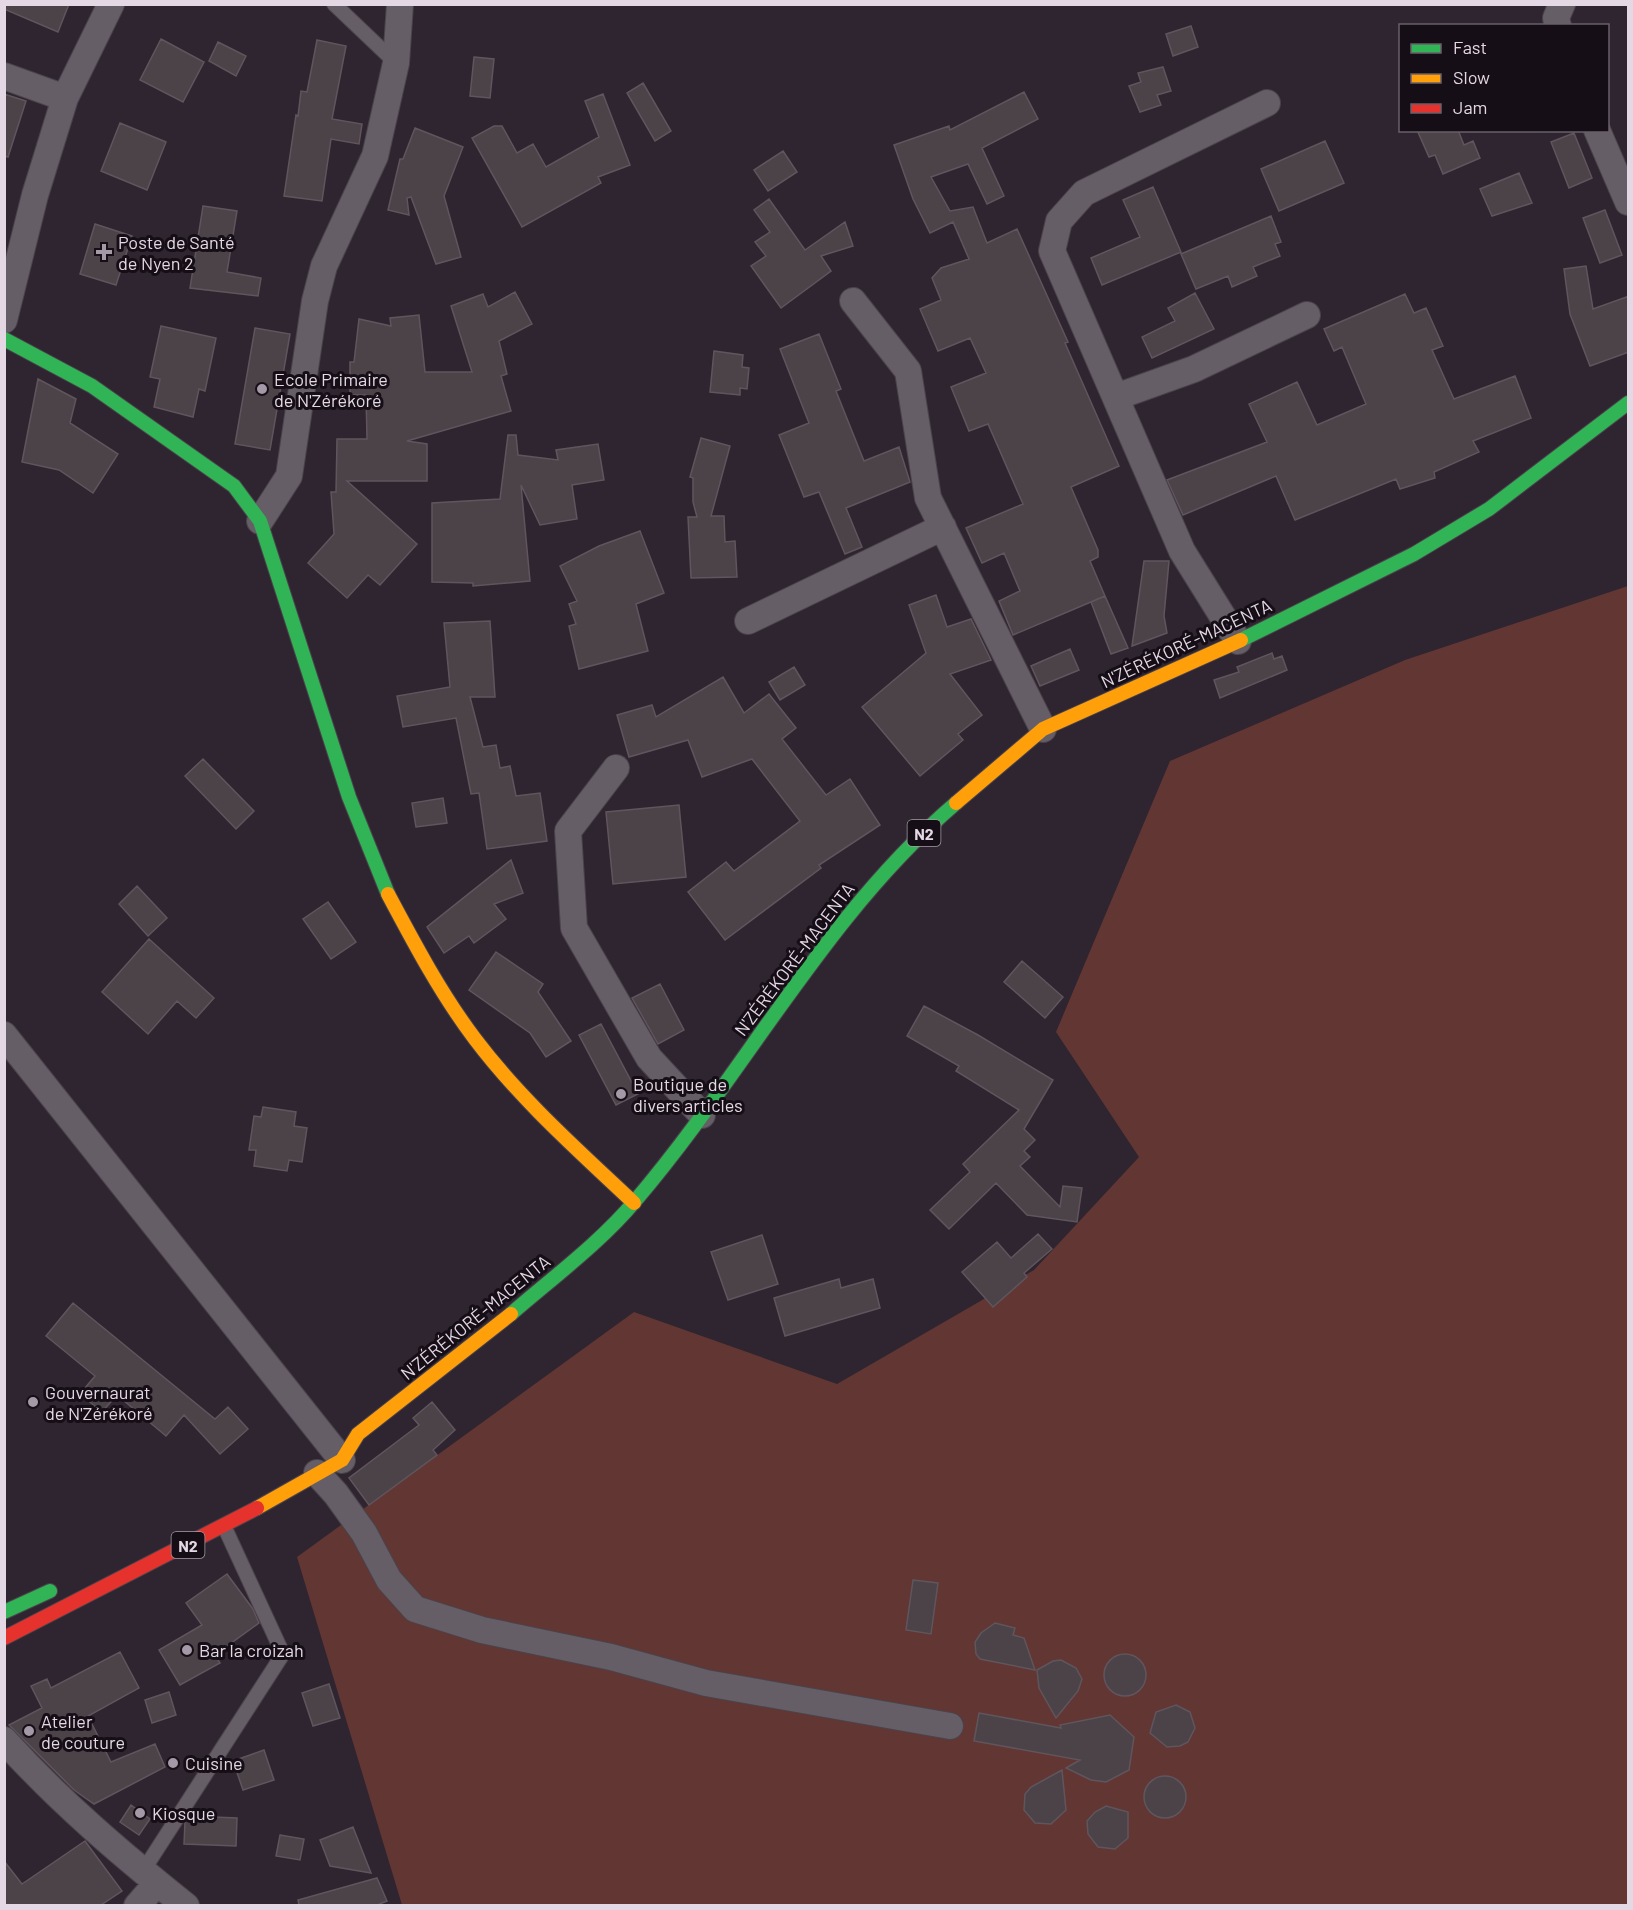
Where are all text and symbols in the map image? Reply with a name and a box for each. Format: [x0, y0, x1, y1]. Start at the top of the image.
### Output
legend [1399, 24, 1609, 132]
text: Fast [1453, 36, 1487, 58]
text: Slow [1453, 66, 1490, 88]
text: Jam [1453, 96, 1487, 118]
place label: Poste de Santé de Nyen 2 [118, 231, 235, 274]
marker: Poste de Santé de Nyen 2 [95, 243, 113, 261]
place label: Ecole Primaire de N'Zérékoré [274, 368, 388, 411]
marker: Ecole Primaire de N'Zérékoré [255, 382, 269, 396]
street label: N'ZÉRÉKORÉ-MACENTA [1097, 594, 1275, 692]
road number: N2 [908, 820, 940, 846]
street label: N'ZÉRÉKORÉ-MACENTA [729, 878, 859, 1040]
place label: Boutique de divers articles [633, 1073, 743, 1116]
marker: Boutique de divers articles [614, 1087, 628, 1101]
street label: N'ZÉRÉKORÉ-MACENTA [396, 1250, 554, 1384]
place label: Gouvernaurat de N'Zérékoré [45, 1381, 153, 1424]
marker: Gouvernaurat de N'Zérékoré [26, 1395, 40, 1409]
road number: N2 [172, 1532, 204, 1558]
place label: Bar la croizah [199, 1639, 304, 1661]
marker: Bar la croizah [180, 1643, 194, 1657]
place label: Atelier de couture [41, 1710, 125, 1753]
marker: Atelier de couture [22, 1724, 36, 1738]
place label: Cuisine [185, 1752, 243, 1774]
marker: Cuisine [166, 1756, 180, 1770]
place label: Kiosque [152, 1802, 215, 1824]
marker: Kiosque [133, 1806, 147, 1820]

